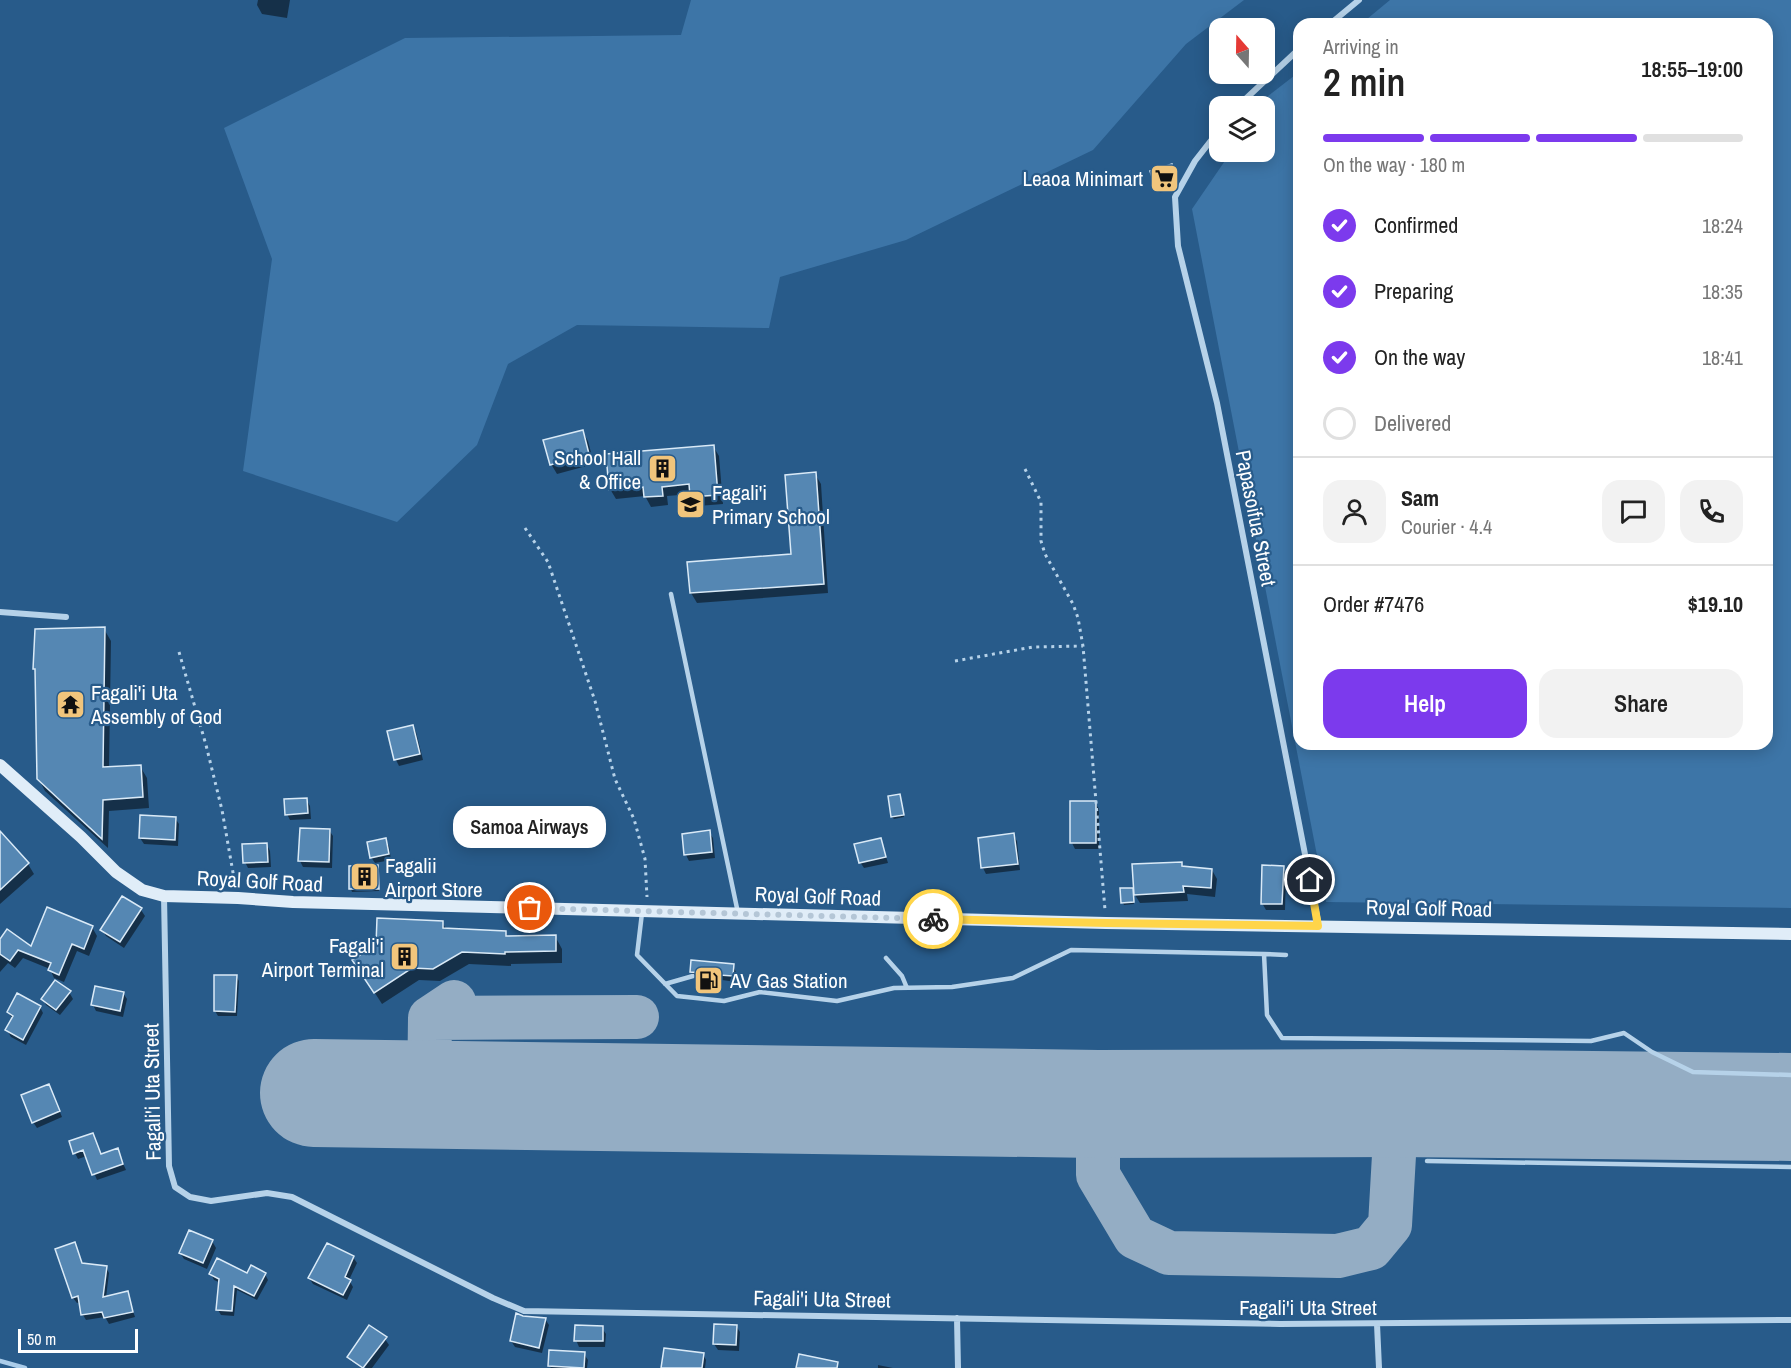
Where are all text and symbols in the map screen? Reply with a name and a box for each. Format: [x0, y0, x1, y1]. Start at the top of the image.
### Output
north arrow [1209, 18, 1275, 84]
map controls [1209, 18, 1275, 162]
text: Arriving in [1323, 33, 1399, 60]
text: 18:55–19:00 [1641, 54, 1743, 84]
text: 2 min [1323, 56, 1405, 108]
button: layers [1209, 96, 1275, 162]
text: On the way · 180 m [1323, 151, 1465, 178]
supermarket icon: Leaoa Minimart [1148, 162, 1180, 194]
place label: Leaoa Minimart [1022, 164, 1143, 193]
icon: check [1323, 209, 1356, 242]
text: Confirmed [1374, 210, 1458, 240]
text: 18:24 [1702, 212, 1743, 239]
icon: check [1323, 275, 1356, 308]
text: Preparing [1374, 276, 1453, 306]
text: 18:35 [1702, 278, 1743, 305]
icon: check [1323, 341, 1356, 374]
text: On the way [1374, 342, 1465, 372]
text: 18:41 [1702, 344, 1743, 371]
text: Delivered [1374, 408, 1451, 438]
place label: School Hall & Office [554, 443, 641, 496]
street label: Papasoifua Street [1229, 448, 1283, 589]
building icon: School Hall & Office [646, 453, 678, 485]
place label: Fagali'i Primary School [712, 478, 830, 531]
button: person [1323, 480, 1386, 543]
button: chat [1602, 480, 1665, 543]
button: phone [1680, 480, 1743, 543]
text: Sam [1401, 483, 1439, 513]
school or university icon: Fagali'i Primary School [675, 488, 707, 520]
text: Courier · 4.4 [1401, 513, 1492, 540]
text: Order #7476 [1323, 589, 1424, 619]
text: $19.10 [1688, 589, 1743, 619]
button: Help [1323, 669, 1527, 738]
button: Share [1539, 669, 1743, 738]
place label: Fagali'i Uta Assembly of God [90, 678, 222, 731]
temple icon: Fagali'i Uta Assembly of God [54, 688, 86, 720]
callout: Samoa Airways [454, 806, 606, 848]
text: Samoa Airways [470, 813, 589, 840]
place label: Fagalii Airport Store [384, 851, 483, 904]
pin [1284, 854, 1335, 905]
building icon: Fagalii Airport Store [348, 861, 380, 893]
street label: Royal Golf Road [196, 863, 324, 899]
icon: home [1293, 863, 1326, 896]
street label: Royal Golf Road [754, 879, 882, 913]
pin [504, 882, 555, 933]
courier [903, 889, 963, 949]
icon: bag [513, 891, 546, 924]
street label: Royal Golf Road [1366, 892, 1492, 924]
icon: bike [917, 903, 950, 936]
place label: Fagali'i Airport Terminal [261, 931, 384, 984]
building icon: Fagali'i Airport Terminal [389, 941, 421, 973]
fuel station icon: AV Gas Station [693, 964, 725, 996]
place label: AV Gas Station [729, 966, 847, 995]
street label: Fagali'i Uta Street [136, 1023, 168, 1161]
street label: Fagali'i Uta Street [753, 1283, 891, 1315]
street label: Fagali'i Uta Street [1239, 1293, 1377, 1322]
scale bar [18, 1326, 138, 1354]
text: 50 m [27, 1328, 56, 1350]

